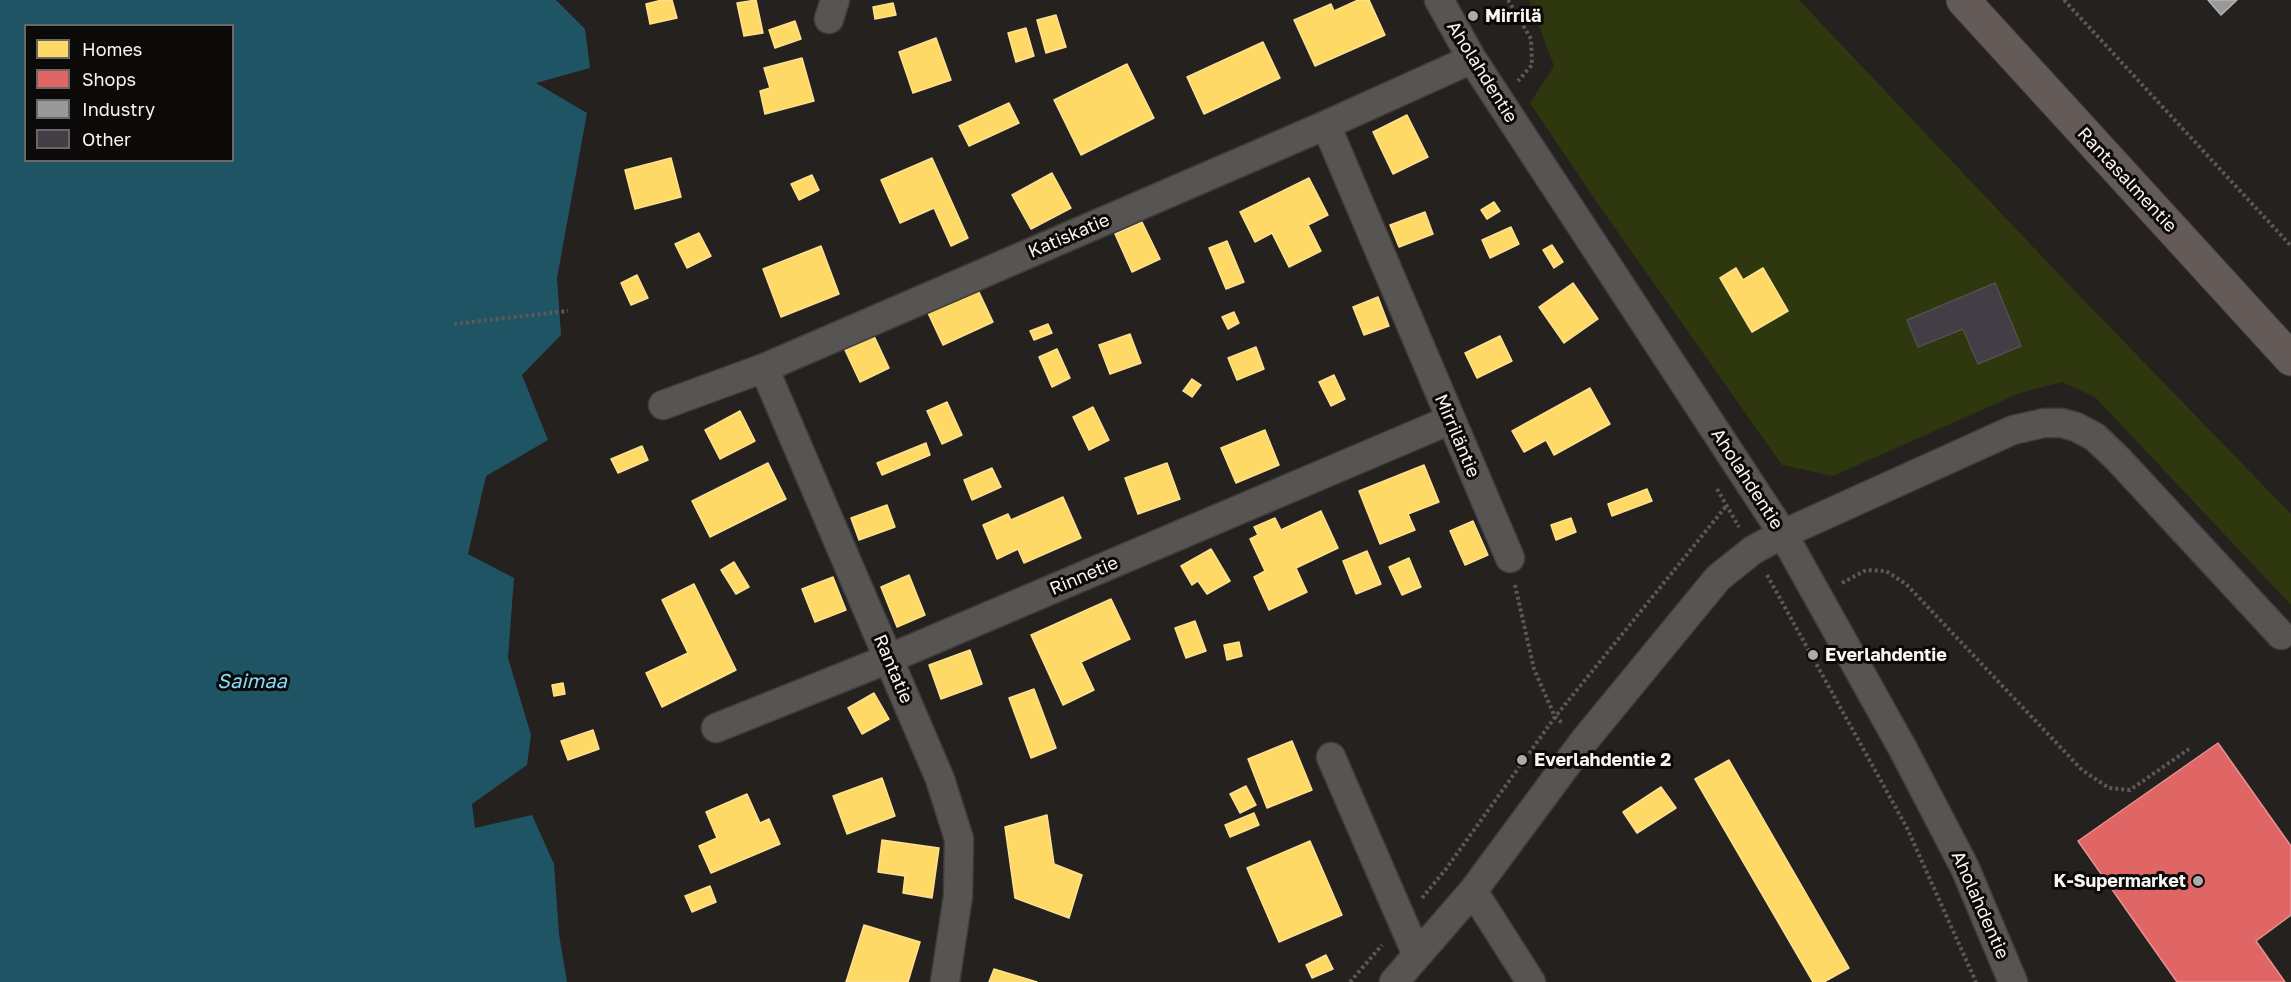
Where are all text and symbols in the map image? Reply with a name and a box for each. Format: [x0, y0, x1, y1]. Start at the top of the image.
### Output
place label: Mirrilä [1485, 5, 1541, 27]
marker: Mirrilä [1466, 9, 1480, 23]
street label: Aholahdentie [1442, 17, 1522, 127]
legend [24, 24, 234, 162]
text: Homes [82, 38, 142, 60]
text: Shops [82, 68, 136, 90]
text: Industry [82, 98, 155, 120]
street label: Rantasalmentie [2073, 123, 2181, 237]
text: Other [82, 128, 131, 150]
street label: Katiskatie [1025, 209, 1113, 263]
street label: Mirriläntie [1430, 391, 1484, 481]
street label: Aholahdentie [1706, 425, 1788, 533]
street label: Rinnetie [1047, 552, 1121, 600]
street label: Rantatie [869, 631, 917, 707]
place label: Everlahdentie [1825, 644, 1947, 666]
marker: Everlahdentie [1806, 648, 1820, 662]
water label: Saimaa [217, 670, 287, 694]
place label: Everlahdentie 2 [1534, 749, 1671, 771]
marker: Everlahdentie 2 [1515, 753, 1529, 767]
street label: Aholahdentie [1947, 848, 2013, 962]
place label: K-Supermarket [2054, 870, 2186, 892]
marker: K-Supermarket [2191, 874, 2205, 888]

